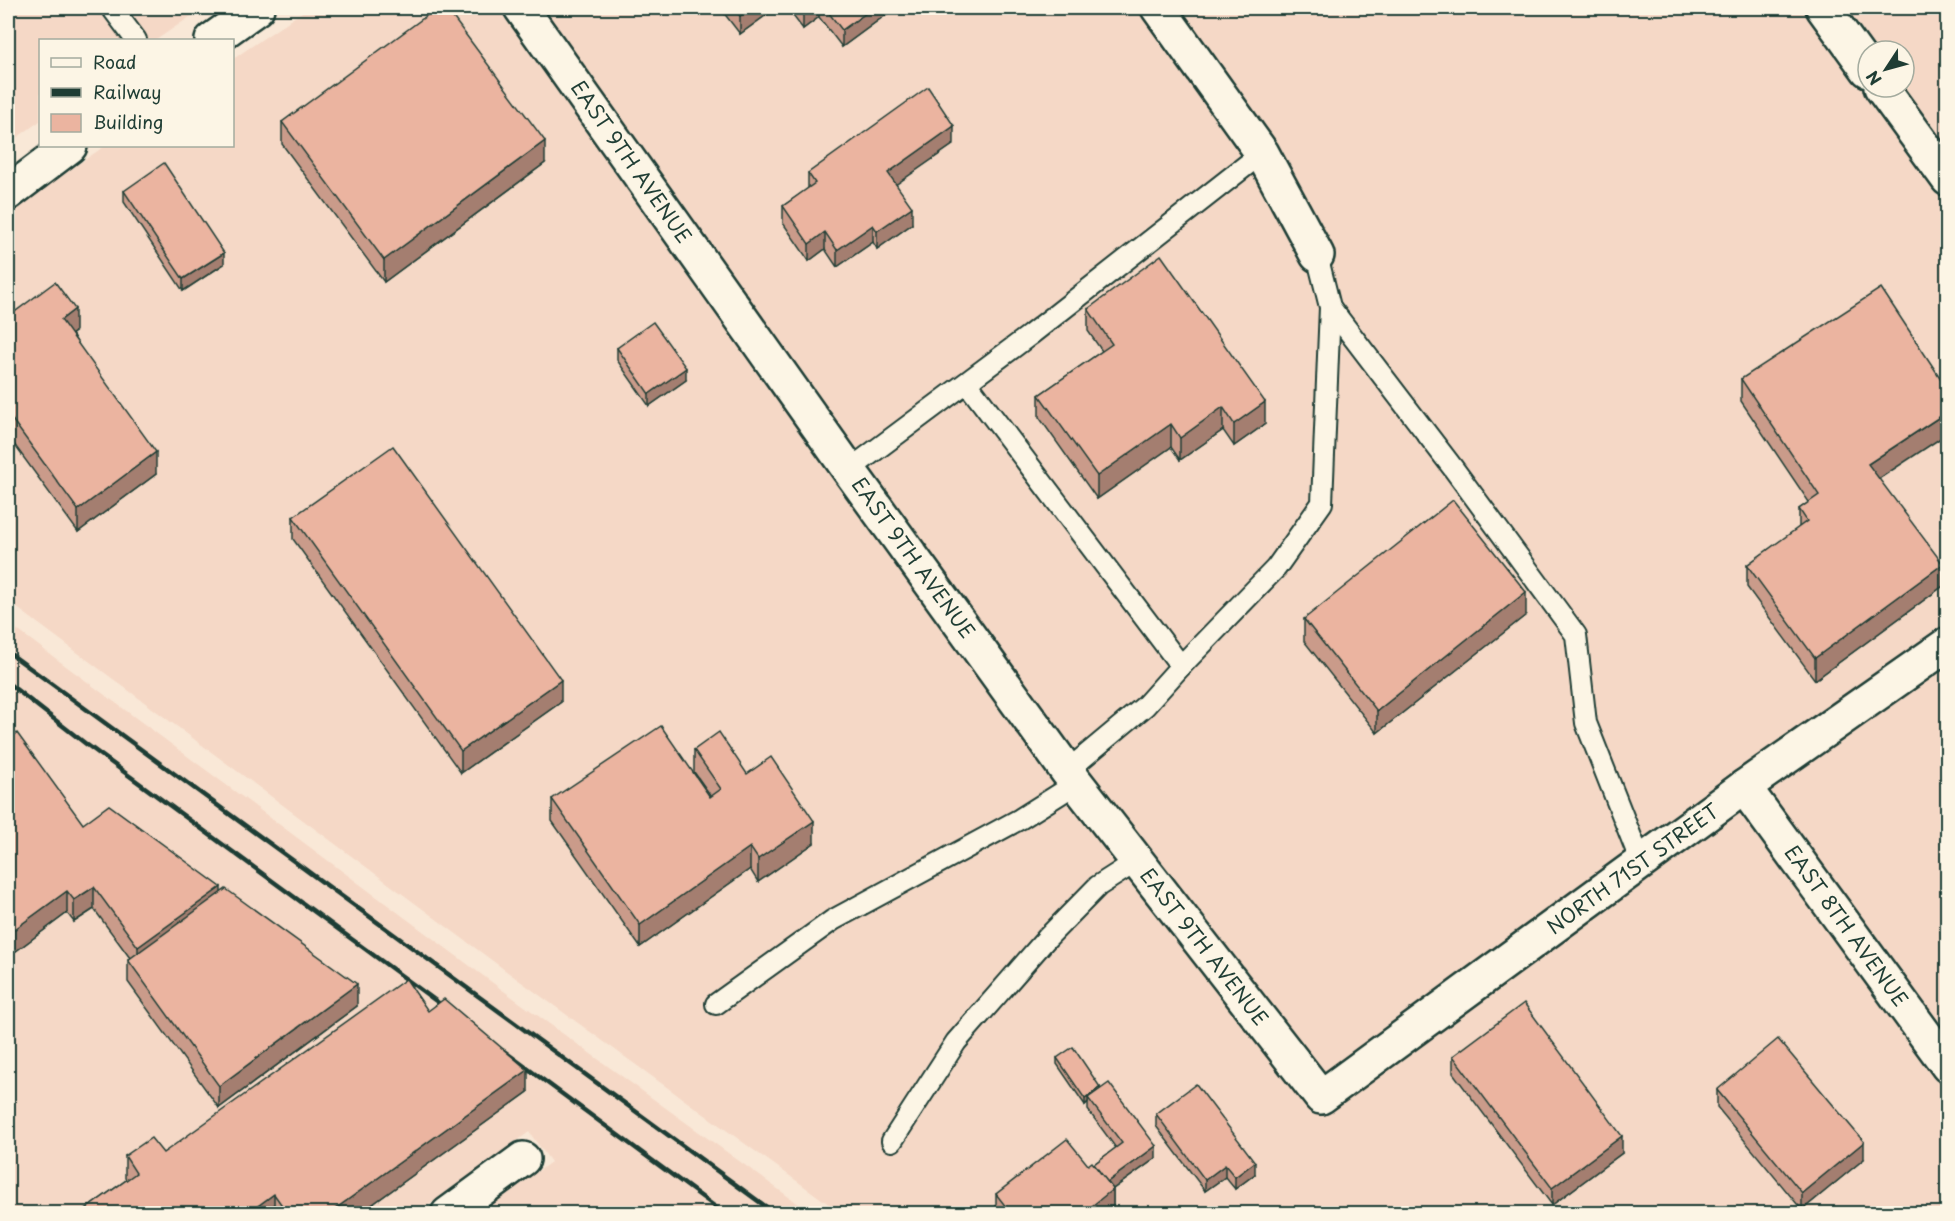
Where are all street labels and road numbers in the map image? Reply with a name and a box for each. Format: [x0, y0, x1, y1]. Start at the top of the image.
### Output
street label: EAST 9TH AVENUE [564, 74, 699, 249]
street label: EAST 9TH AVENUE [845, 471, 983, 644]
street label: NORTH 71ST STREET [1540, 795, 1725, 941]
street label: EAST 8TH AVENUE [1778, 838, 1916, 1012]
street label: EAST 9TH AVENUE [1134, 861, 1276, 1032]

